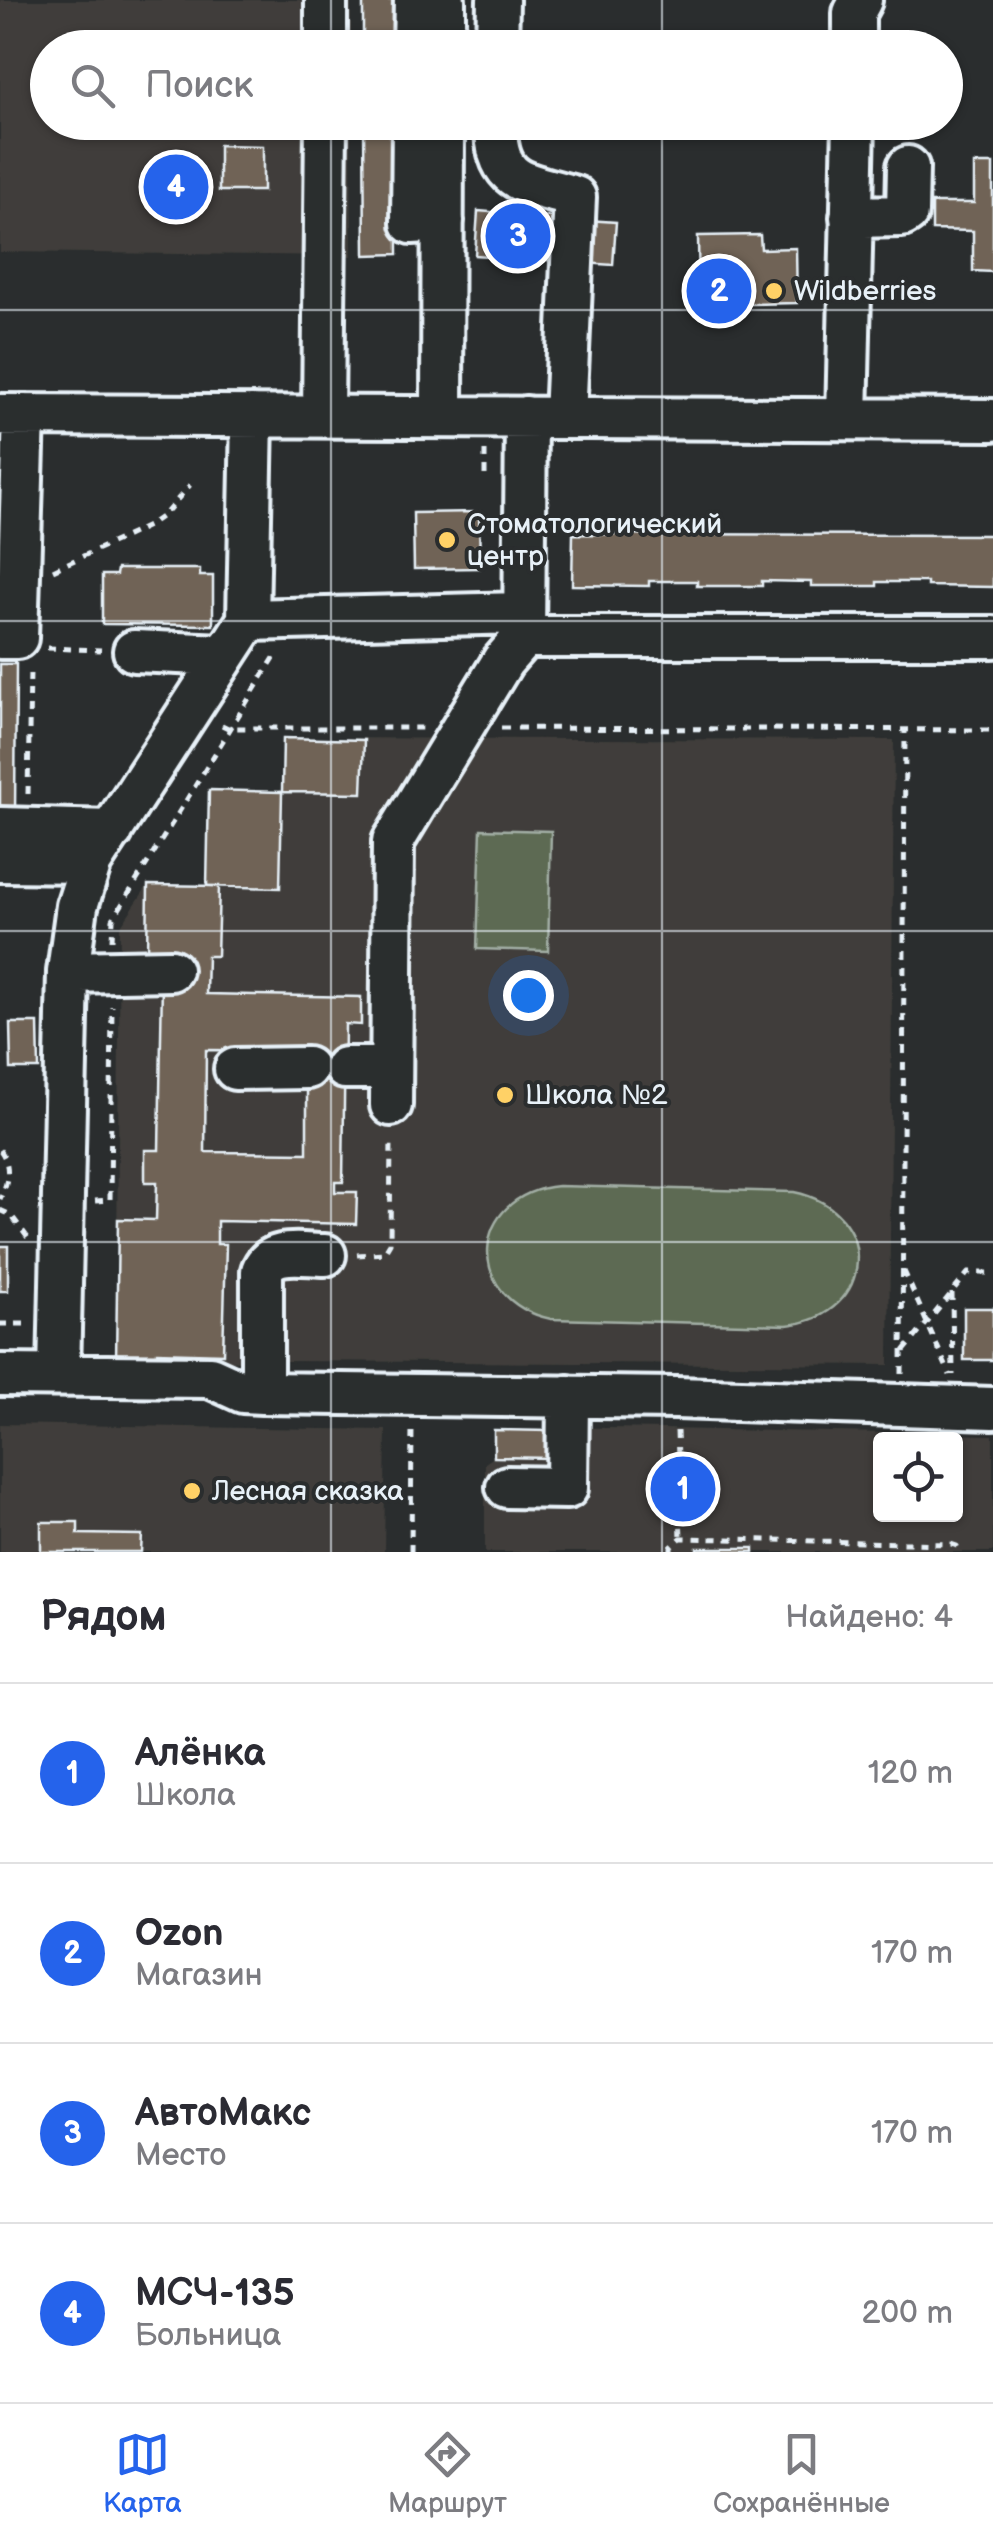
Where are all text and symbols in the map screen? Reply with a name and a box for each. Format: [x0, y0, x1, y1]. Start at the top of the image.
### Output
search box [30, 30, 963, 140]
icon: search [65, 58, 120, 113]
text: Поиск [145, 63, 253, 108]
pin: 4 [144, 150, 208, 224]
pin: 3 [486, 198, 550, 274]
pin: 2 [686, 254, 752, 328]
place label: Wildberries [794, 275, 937, 308]
marker: Wildberries [763, 280, 785, 302]
place label: Стоматологический центр [467, 508, 722, 573]
marker: Стоматологический центр [436, 529, 458, 551]
your location [503, 970, 554, 1021]
place label: Школа №2 [525, 1079, 668, 1112]
marker: Школа №2 [494, 1084, 516, 1106]
map controls [873, 1432, 963, 1522]
button: locate [873, 1432, 963, 1522]
pin: 1 [650, 1452, 716, 1526]
place label: Лесная сказка [211, 1475, 404, 1508]
marker: Лесная сказка [181, 1480, 203, 1502]
text: Рядом [40, 1592, 167, 1643]
text: Найдено: 4 [785, 1598, 953, 1637]
text: Алёнка [135, 1731, 265, 1776]
text: 1 [66, 1754, 79, 1793]
text: 120 m [868, 1754, 953, 1793]
text: Школа [135, 1776, 236, 1815]
text: Ozon [135, 1911, 224, 1956]
text: 2 [63, 1934, 82, 1973]
text: 170 m [871, 1934, 953, 1973]
text: Магазин [135, 1956, 263, 1995]
text: АвтоМакс [135, 2091, 311, 2136]
text: 3 [63, 2114, 82, 2153]
text: 170 m [871, 2114, 953, 2153]
text: Место [135, 2136, 226, 2175]
text: МСЧ-135 [135, 2271, 295, 2316]
text: 4 [63, 2294, 82, 2333]
text: 200 m [861, 2294, 953, 2333]
text: Больница [135, 2316, 281, 2355]
tab: Карта [103, 2427, 182, 2520]
tab: Маршрут [388, 2427, 507, 2520]
tab: Сохранённые [713, 2427, 890, 2520]

